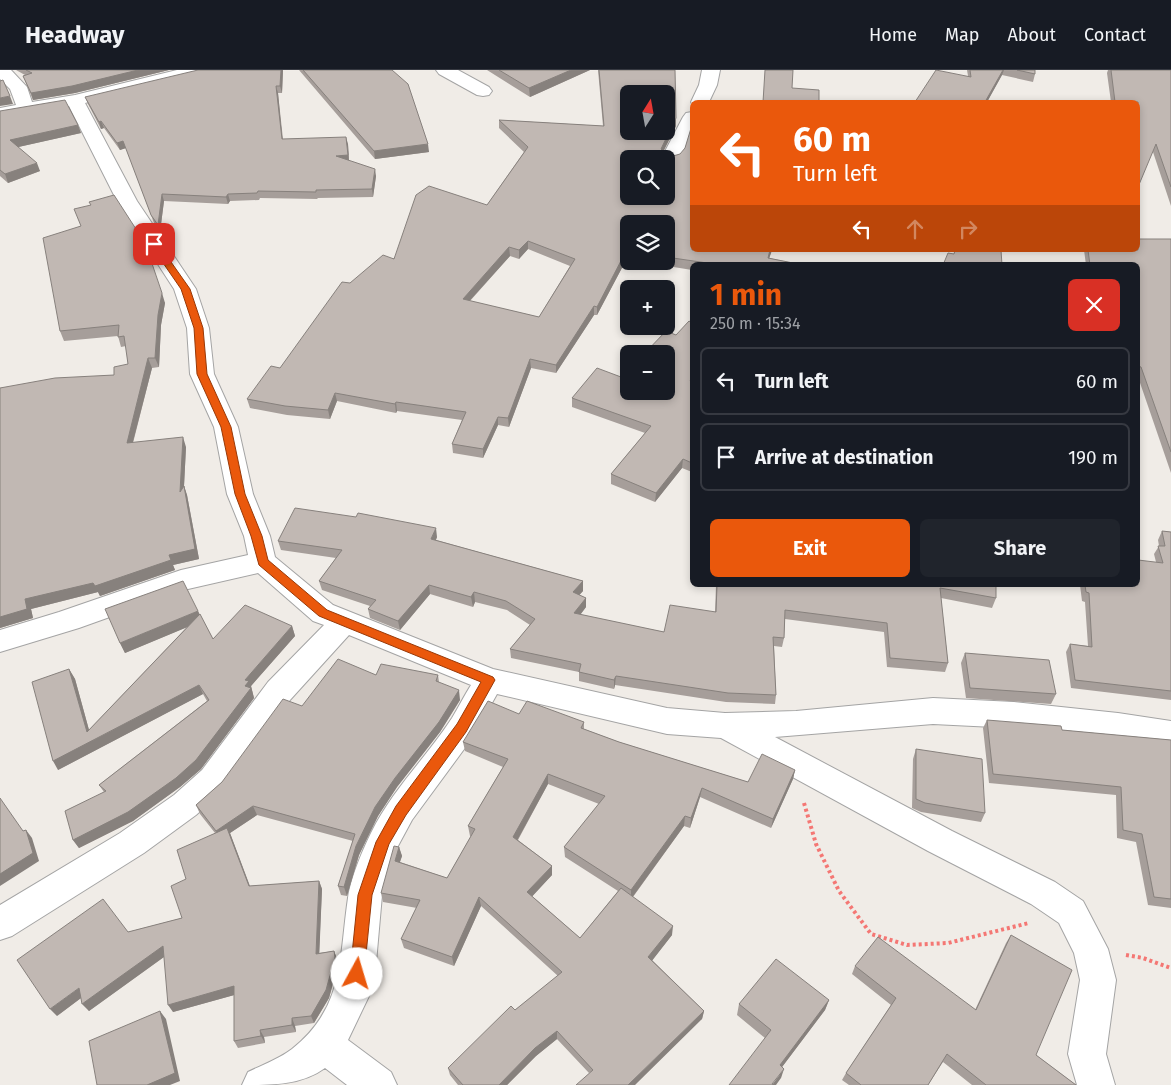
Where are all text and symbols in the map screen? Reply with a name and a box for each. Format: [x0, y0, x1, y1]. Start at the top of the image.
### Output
text: Headway [25, 21, 124, 49]
text: Home [869, 24, 917, 46]
text: Map [945, 24, 979, 46]
text: About [1007, 24, 1056, 46]
text: Contact [1084, 24, 1146, 46]
north arrow [620, 85, 675, 140]
map controls [620, 85, 675, 400]
text: 60 m [793, 118, 871, 160]
icon: left [710, 120, 775, 185]
button: search [620, 150, 675, 205]
text: Turn left [793, 160, 877, 187]
button: layers [620, 215, 675, 270]
icon: left [848, 215, 876, 243]
icon: ahead [901, 215, 929, 243]
icon: right [954, 215, 982, 243]
pin [133, 223, 175, 265]
icon: arrive [140, 230, 168, 258]
text: 1 min [710, 277, 782, 313]
button: close [1068, 279, 1120, 331]
button: + [620, 280, 675, 335]
text: 250 m · 15:34 [710, 314, 800, 333]
button: − [620, 345, 675, 400]
icon: left [712, 367, 740, 395]
text: Turn left [755, 370, 829, 393]
text: 60 m [1076, 370, 1118, 393]
icon: arrive [712, 443, 740, 471]
text: Arrive at destination [755, 446, 934, 469]
text: 190 m [1068, 446, 1118, 469]
button: Exit [710, 519, 910, 577]
button: Share [920, 519, 1120, 577]
position arrow [330, 947, 382, 999]

